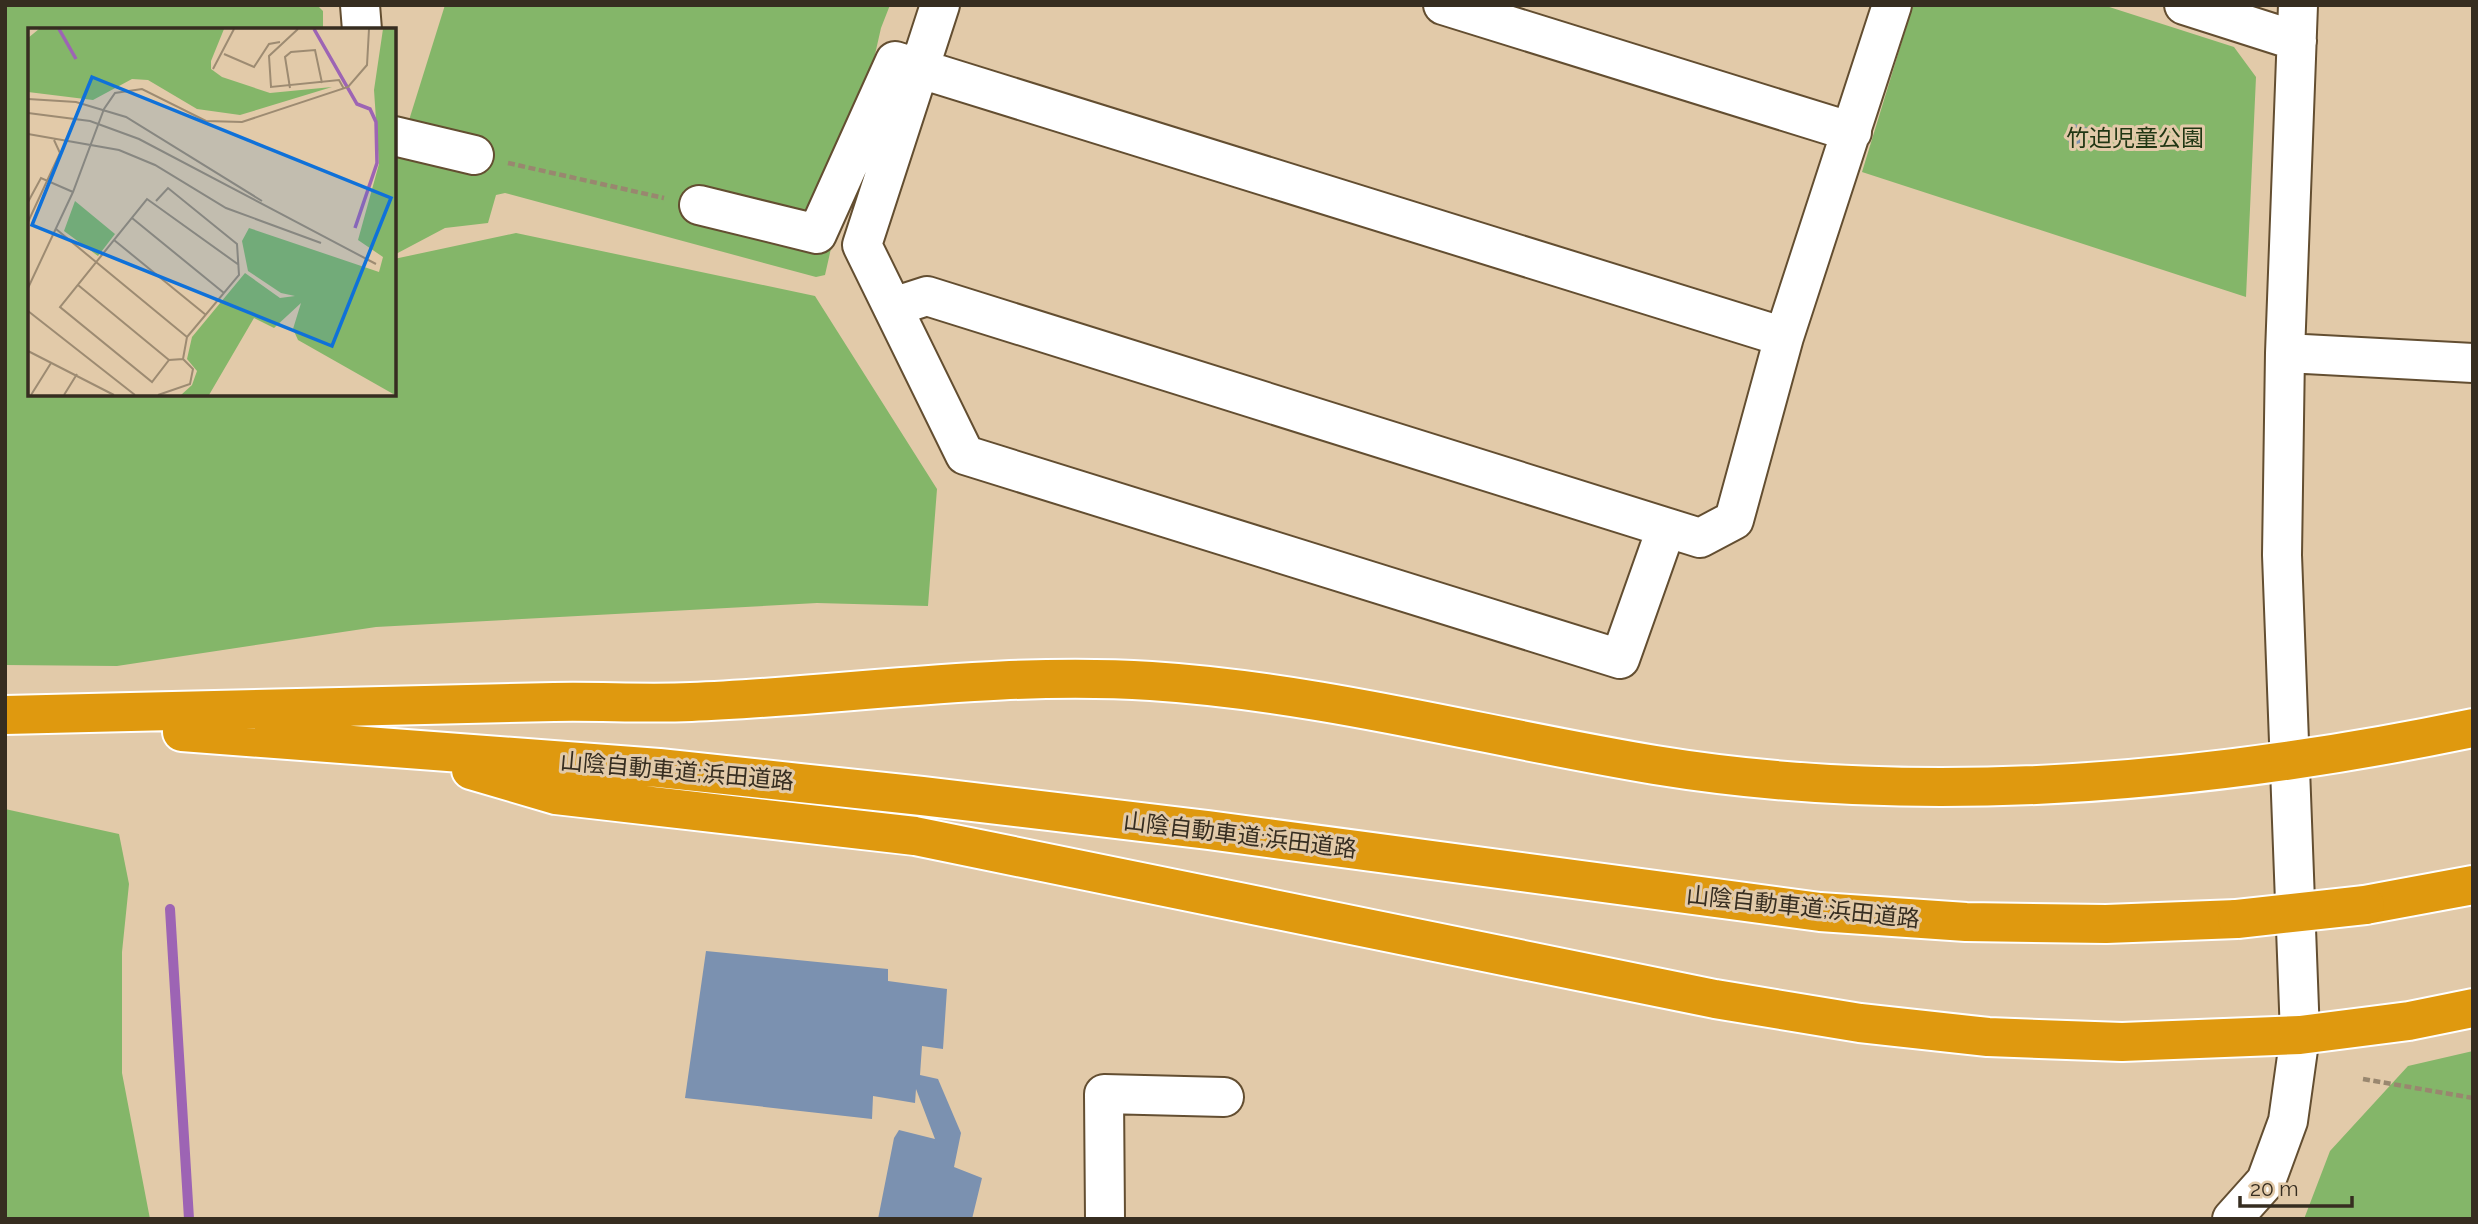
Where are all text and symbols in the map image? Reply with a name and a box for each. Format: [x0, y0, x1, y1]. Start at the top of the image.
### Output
inset map [28, 28, 396, 396]
park label: 竹迫児童公園 [2066, 124, 2204, 151]
street label: 山陰自動車道;浜田道路 [559, 747, 795, 794]
street label: 山陰自動車道;浜田道路 [1122, 807, 1358, 862]
street label: 山陰自動車道;浜田道路 [1685, 881, 1921, 932]
scale bar [2240, 1164, 2352, 1208]
text: 20 m [2250, 1176, 2298, 1201]

